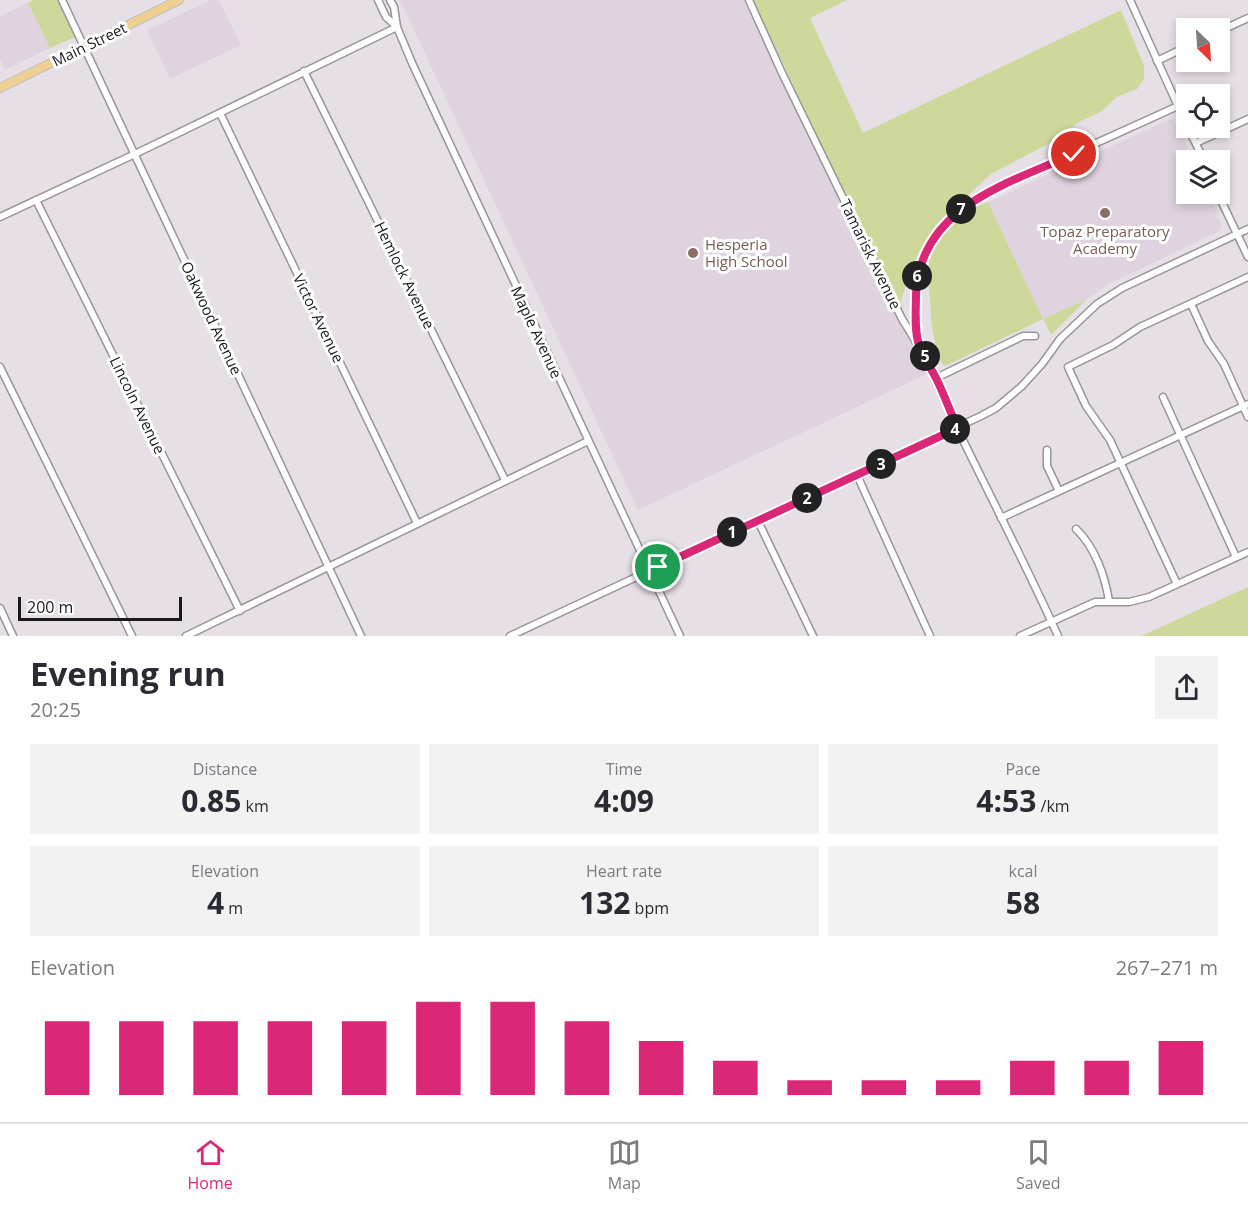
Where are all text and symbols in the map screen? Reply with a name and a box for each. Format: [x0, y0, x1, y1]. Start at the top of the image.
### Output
street label: Main Street [48, 17, 130, 71]
north arrow [1176, 18, 1230, 72]
map controls [1176, 18, 1230, 204]
button: locate [1176, 84, 1230, 138]
pin [1048, 128, 1099, 179]
icon: check [1057, 137, 1090, 170]
button: layers [1176, 150, 1230, 204]
pin: 7 [946, 194, 976, 224]
street label: Tamarisk Avenue [836, 196, 906, 312]
text: 7 [956, 198, 966, 220]
marker: Topaz Preparatory Academy [1098, 206, 1112, 220]
street label: Hemlock Avenue [370, 218, 440, 332]
place label: Topaz Preparatory Academy [1040, 221, 1170, 258]
place label: Hesperia High School [705, 234, 788, 271]
marker: Hesperia High School [686, 246, 700, 260]
street label: Oakwood Avenue [177, 258, 247, 378]
pin: 6 [902, 261, 932, 291]
text: 6 [912, 265, 922, 287]
street label: Victor Avenue [289, 270, 349, 366]
street label: Maple Avenue [507, 283, 567, 381]
pin: 5 [910, 341, 940, 371]
text: 5 [920, 345, 930, 367]
street label: Lincoln Avenue [106, 353, 170, 457]
pin: 4 [940, 414, 970, 444]
text: 4 [950, 418, 960, 440]
pin: 3 [866, 449, 896, 479]
text: 3 [876, 453, 886, 475]
pin: 2 [792, 483, 822, 513]
text: 2 [802, 487, 812, 509]
pin: 1 [717, 517, 747, 547]
text: 1 [727, 521, 737, 543]
pin [632, 541, 683, 592]
icon: arrive [641, 550, 674, 583]
scale bar [18, 594, 182, 622]
text: 200 m [27, 596, 73, 618]
text: Evening run [30, 651, 226, 696]
button: share [1155, 656, 1218, 719]
text: 20:25 [30, 696, 81, 723]
text: Distance [193, 758, 257, 780]
text: Time [606, 758, 642, 780]
text: Pace [1005, 758, 1041, 780]
text: 0.85 [181, 780, 241, 821]
text: 4:09 [594, 780, 654, 821]
text: 4:53 [976, 780, 1036, 821]
text: km [241, 795, 269, 817]
text: /km [1036, 795, 1070, 817]
text: Elevation [191, 860, 259, 882]
text: Heart rate [586, 860, 662, 882]
text: kcal [1009, 860, 1038, 882]
text: 4 [207, 882, 224, 923]
text: 132 [579, 882, 630, 923]
text: 58 [1006, 882, 1040, 923]
text: m [224, 897, 243, 919]
text: bpm [630, 897, 669, 919]
text: Elevation [30, 954, 115, 981]
text: 267–271 m [1116, 954, 1218, 981]
tab: Home [188, 1136, 233, 1194]
tab: Map [608, 1136, 641, 1194]
tab: Saved [1016, 1136, 1060, 1194]

